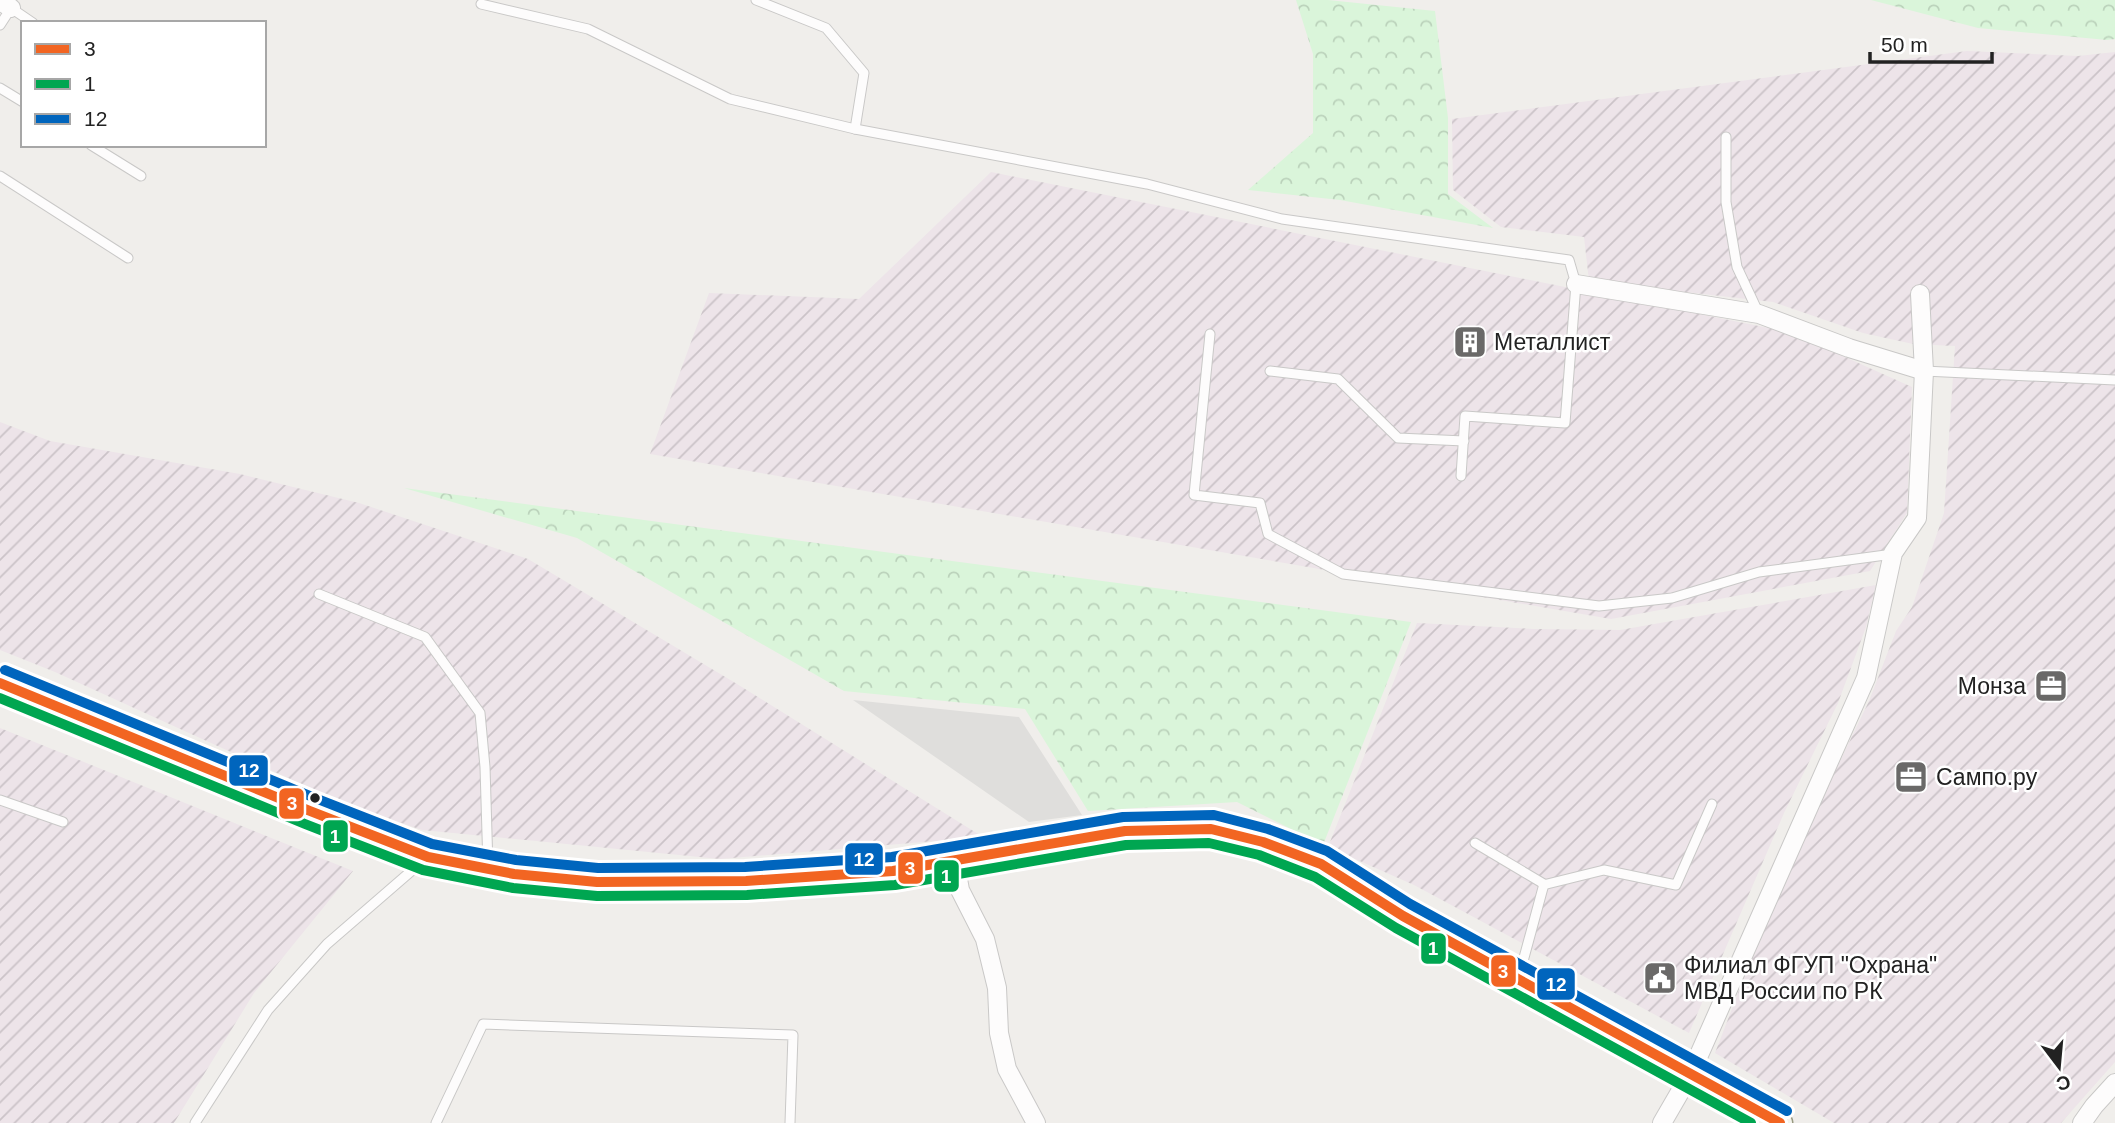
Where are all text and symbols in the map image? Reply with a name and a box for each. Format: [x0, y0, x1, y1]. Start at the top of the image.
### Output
legend [21, 21, 266, 147]
scale bar [1870, 21, 1993, 65]
text: 50 m [1881, 33, 1928, 56]
text: 3 [84, 37, 96, 60]
text: 1 [84, 72, 96, 95]
text: 12 [84, 107, 107, 130]
building icon: Металлист [1451, 323, 1489, 361]
place label: Металлист [1494, 329, 1611, 355]
office icon: Монза [2032, 667, 2070, 705]
place label: Монза [1958, 673, 2026, 699]
line badge: 12 [228, 754, 269, 787]
office icon: Сампо.ру [1892, 758, 1930, 796]
text: 12 [238, 760, 260, 781]
place label: Сампо.ру [1936, 764, 2038, 790]
line badge: 3 [278, 787, 305, 820]
unlabelled marker [308, 791, 322, 805]
text: 3 [287, 793, 297, 814]
line badge: 1 [322, 819, 349, 853]
text: 1 [330, 826, 341, 847]
line badge: 12 [844, 842, 884, 876]
text: 12 [853, 849, 875, 870]
line badge: 3 [897, 851, 924, 885]
text: 3 [905, 858, 915, 879]
line badge: 1 [933, 859, 960, 893]
text: 1 [941, 866, 952, 887]
line badge: 1 [1420, 932, 1447, 965]
text: 1 [1428, 938, 1439, 959]
place label: Филиал ФГУП "Охрана" МВД России по РК [1684, 952, 1937, 1004]
line badge: 3 [1490, 954, 1517, 988]
public building icon: Филиал ФГУП "Охрана" МВД России по РК [1641, 959, 1679, 997]
text: 3 [1498, 961, 1508, 982]
line badge: 12 [1536, 967, 1576, 1001]
text: 12 [1545, 974, 1567, 995]
north arrow [2024, 1032, 2094, 1102]
text: С [2054, 1071, 2073, 1095]

